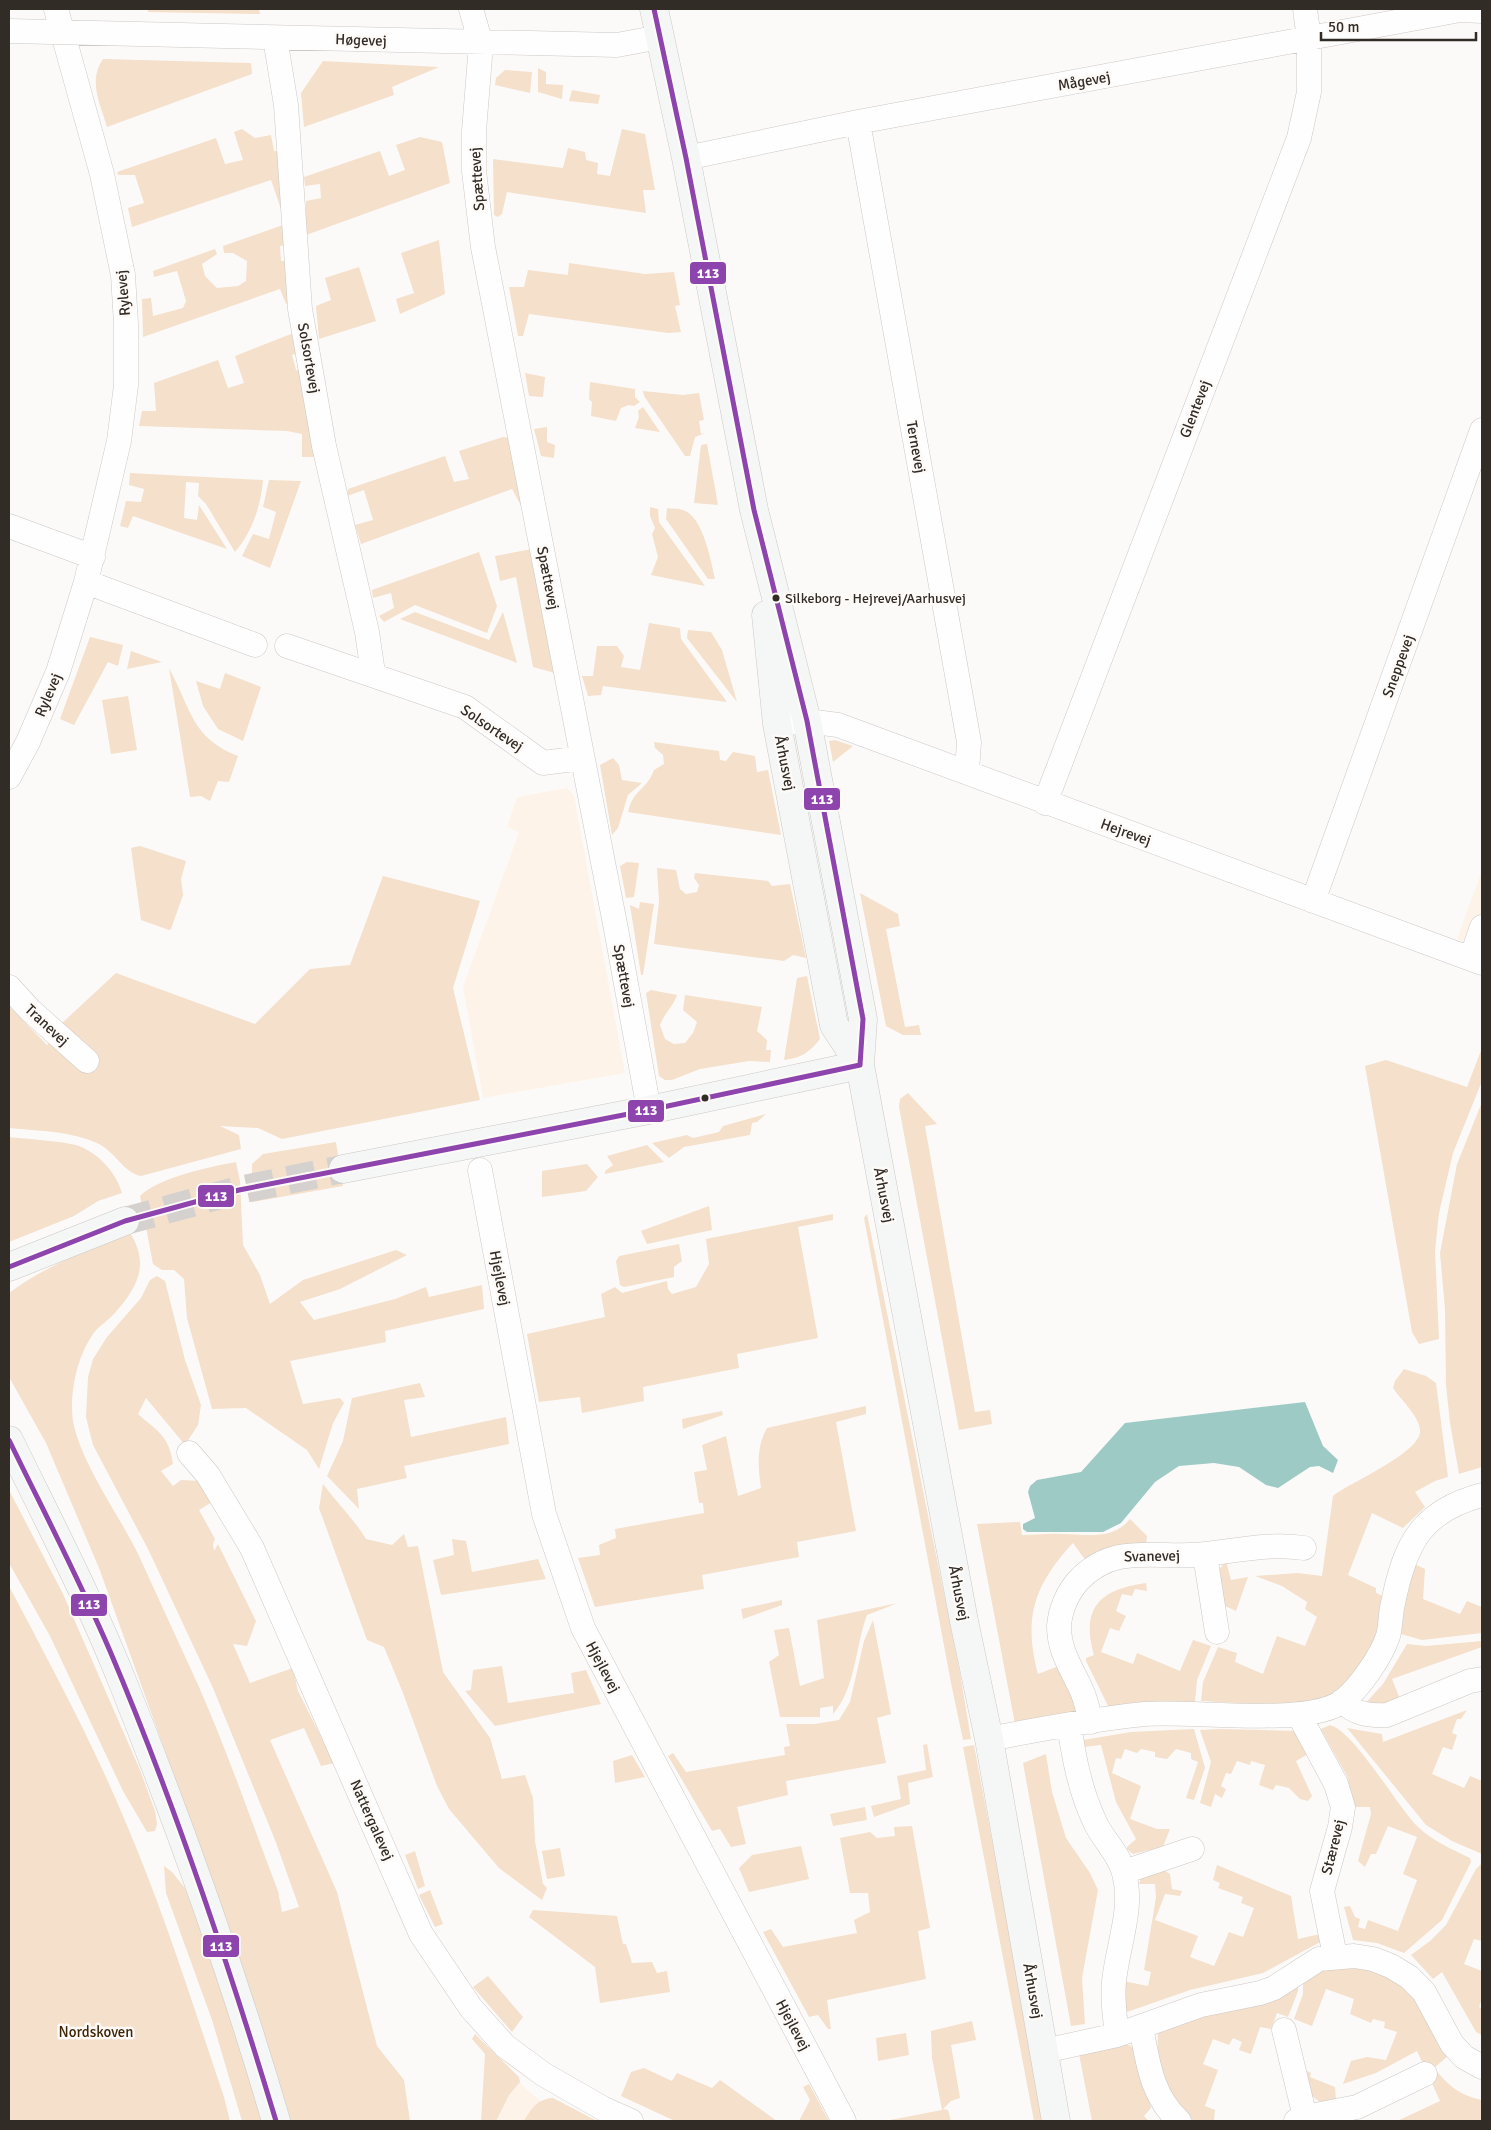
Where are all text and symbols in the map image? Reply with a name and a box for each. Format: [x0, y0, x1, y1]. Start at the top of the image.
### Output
scale bar [1321, 10, 1476, 42]
text: 50 m [1328, 18, 1359, 36]
street label: Høgevej [335, 30, 387, 50]
street label: Mågevej [1056, 68, 1112, 94]
street label: Spættevej [466, 146, 488, 212]
line badge: 113 [689, 261, 727, 285]
text: 113 [697, 265, 719, 282]
street label: Rylevej [112, 269, 134, 317]
street label: Solsortevej [294, 321, 324, 395]
street label: Glentevej [1176, 378, 1214, 440]
street label: Ternevej [903, 419, 929, 475]
street label: Spættevej [533, 545, 563, 611]
place label: Silkeborg - Hejrevej/Aarhusvej [785, 590, 966, 607]
marker: Silkeborg - Hejrevej/Aarhusvej [771, 593, 781, 603]
street label: Sneppevej [1378, 632, 1418, 700]
street label: Rylevej [31, 670, 65, 720]
street label: Solsortevej [457, 701, 527, 755]
street label: Århusvej [771, 734, 799, 792]
line badge: 113 [803, 787, 841, 811]
text: 113 [811, 791, 833, 808]
street label: Hejrevej [1098, 815, 1154, 849]
street label: Spættevej [610, 943, 638, 1009]
street label: Tranevej [21, 1000, 73, 1050]
unlabelled marker [700, 1093, 710, 1103]
line badge: 113 [627, 1099, 665, 1123]
text: 113 [635, 1102, 657, 1119]
street label: Århusvej [870, 1166, 898, 1224]
line badge: 113 [197, 1184, 235, 1208]
text: 113 [205, 1188, 227, 1205]
street label: Hjejlevej [486, 1249, 514, 1307]
street label: Svanevej [1124, 1547, 1180, 1565]
street label: Århusvej [945, 1564, 973, 1622]
line badge: 113 [70, 1593, 108, 1617]
text: 113 [78, 1596, 100, 1613]
street label: Hjejlevej [582, 1638, 624, 1696]
street label: Nattergalevej [346, 1777, 398, 1863]
street label: Stærevej [1317, 1818, 1349, 1876]
line badge: 113 [202, 1934, 240, 1958]
text: 113 [210, 1938, 232, 1955]
street label: Århusvej [1019, 1962, 1047, 2020]
street label: Hjejlevej [772, 1996, 814, 2054]
park label: Nordskoven [58, 2023, 134, 2041]

